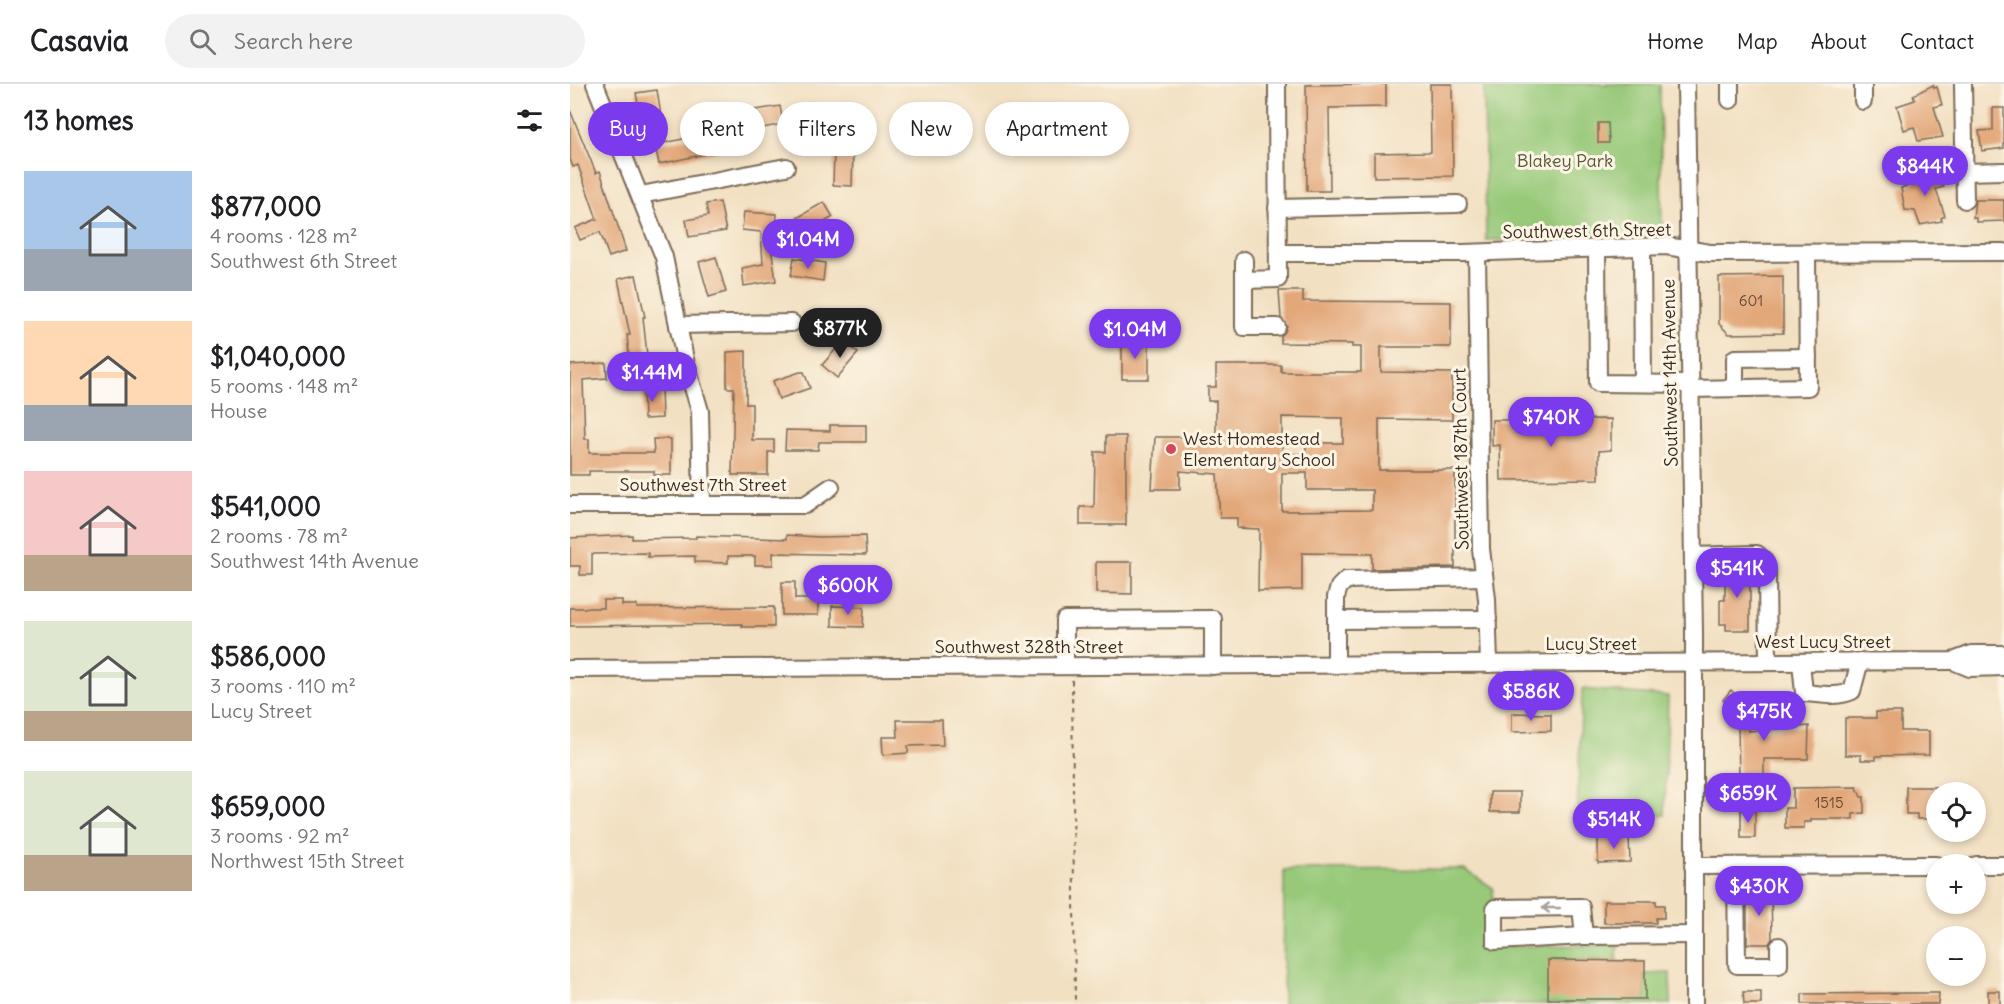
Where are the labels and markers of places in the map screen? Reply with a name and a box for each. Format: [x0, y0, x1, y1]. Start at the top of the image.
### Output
pin: $844K [1883, 146, 1967, 197]
pin: $1.04M [759, 219, 857, 270]
pin: $877K [798, 308, 882, 359]
pin: $1.04M [1086, 309, 1184, 360]
pin: $1.44M [603, 352, 701, 403]
pin: $740K [1509, 397, 1593, 448]
place label: West Homestead Elementary School [1183, 427, 1335, 471]
marker: West Homestead Elementary School [1164, 442, 1178, 456]
pin: $541K [1695, 548, 1779, 599]
pin: $600K [806, 565, 890, 616]
pin: $586K [1489, 671, 1573, 722]
pin: $475K [1722, 691, 1806, 742]
pin: $659K [1706, 773, 1790, 824]
pin: $514K [1572, 799, 1656, 850]
pin: $430K [1717, 866, 1801, 917]

